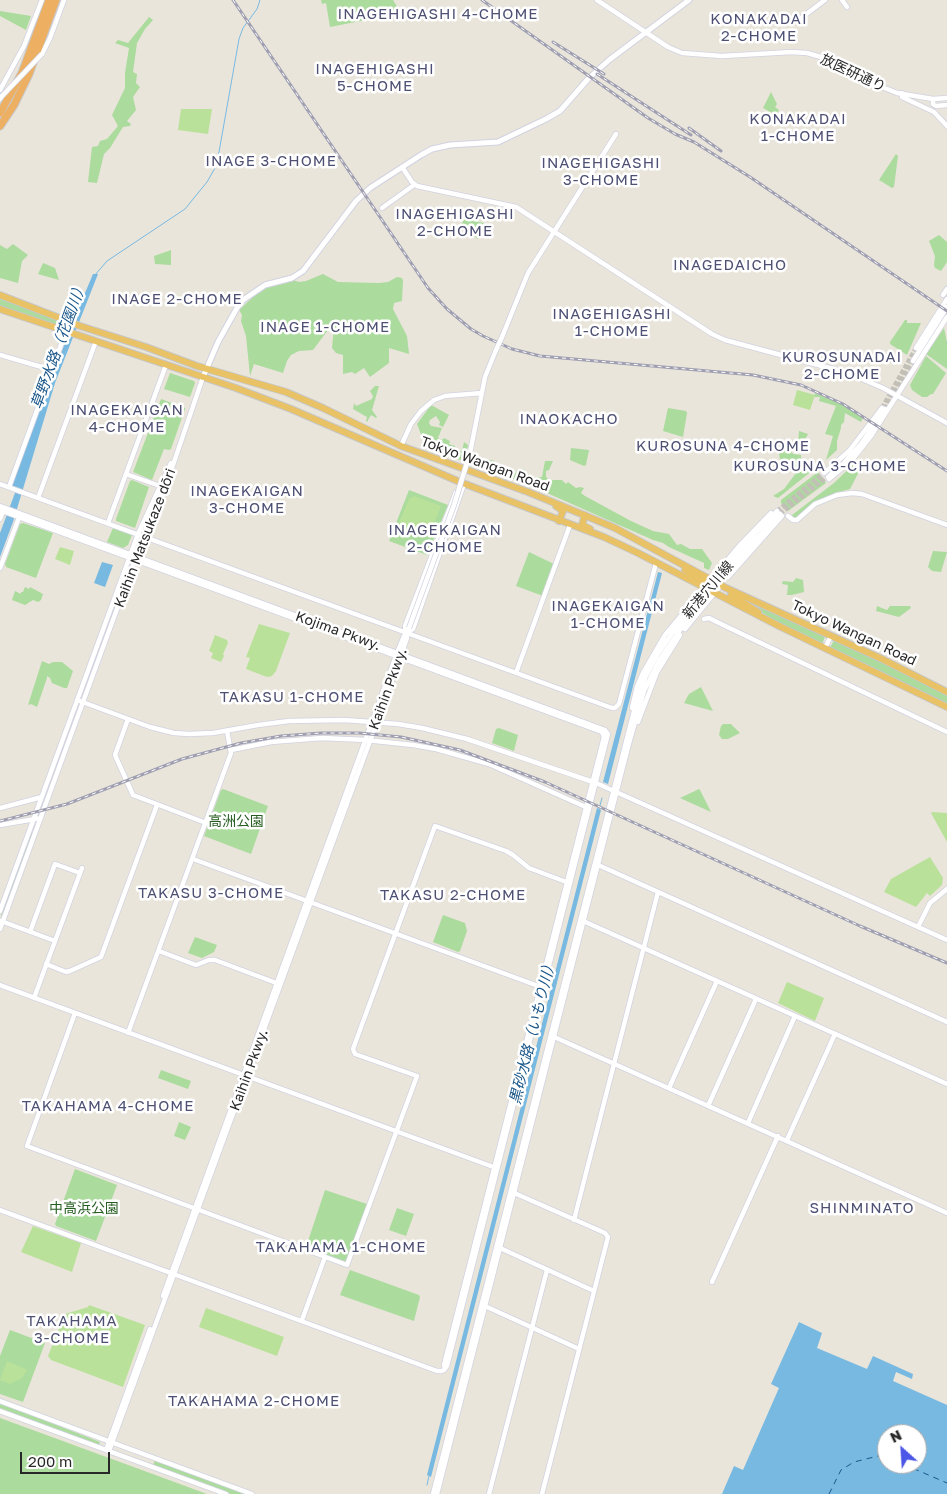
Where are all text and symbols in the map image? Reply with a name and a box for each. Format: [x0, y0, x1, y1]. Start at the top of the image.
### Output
district label: INAGEHIGASHI 4-CHOME [335, 5, 541, 23]
district label: KONAKADAI 2-CHOME [709, 10, 809, 45]
street label: 放医研通り [818, 51, 888, 95]
district label: INAGEHIGASHI 5-CHOME [314, 60, 436, 95]
district label: KONAKADAI 1-CHOME [748, 110, 848, 145]
district label: INAGE 3-CHOME [204, 152, 338, 170]
district label: INAGEHIGASHI 3-CHOME [540, 154, 662, 189]
district label: INAGEHIGASHI 2-CHOME [394, 205, 516, 240]
district label: INAGEDAICHO [672, 256, 788, 274]
water label: 草野水路（花園川） [27, 278, 91, 412]
district label: INAGE 2-CHOME [110, 290, 244, 308]
district label: INAGEHIGASHI 1-CHOME [551, 305, 673, 340]
district label: INAGE 1-CHOME [258, 318, 392, 336]
district label: KUROSUNADAI 2-CHOME [780, 348, 904, 383]
district label: INAGEKAIGAN 4-CHOME [69, 401, 185, 436]
district label: INAOKACHO [518, 410, 620, 428]
street label: Tokyo Wangan Road [418, 433, 552, 495]
district label: KUROSUNA 4-CHOME [634, 437, 812, 455]
district label: KUROSUNA 3-CHOME [731, 457, 909, 475]
street label: Kaihin Matsukaze dōri [111, 466, 179, 610]
district label: INAGEKAIGAN 3-CHOME [189, 482, 305, 517]
district label: INAGEKAIGAN 2-CHOME [387, 521, 503, 556]
street label: 新港穴川線 [679, 558, 737, 622]
district label: INAGEKAIGAN 1-CHOME [550, 597, 666, 632]
street label: Tokyo Wangan Road [789, 597, 919, 669]
street label: Kojima Pkwy. [293, 608, 383, 654]
street label: Kaihin Pkwy. [365, 646, 411, 732]
district label: TAKASU 1-CHOME [218, 688, 366, 706]
park label: 高洲公園 [208, 814, 264, 830]
district label: TAKASU 3-CHOME [136, 884, 286, 902]
district label: TAKASU 2-CHOME [378, 886, 528, 904]
water label: 黒砂水路（いもり川） [506, 956, 560, 1106]
street label: Kaihin Pkwy. [226, 1027, 272, 1113]
district label: TAKAHAMA 4-CHOME [20, 1097, 196, 1115]
district label: SHINMINATO [808, 1199, 916, 1217]
park label: 中高浜公園 [49, 1201, 119, 1217]
district label: TAKAHAMA 1-CHOME [254, 1238, 428, 1256]
district label: TAKAHAMA 3-CHOME [25, 1312, 119, 1347]
district label: TAKAHAMA 2-CHOME [166, 1392, 342, 1410]
north arrow [877, 1424, 927, 1474]
text: N [887, 1426, 904, 1446]
scale bar [22, 1442, 112, 1474]
text: 200 m [28, 1452, 72, 1470]

